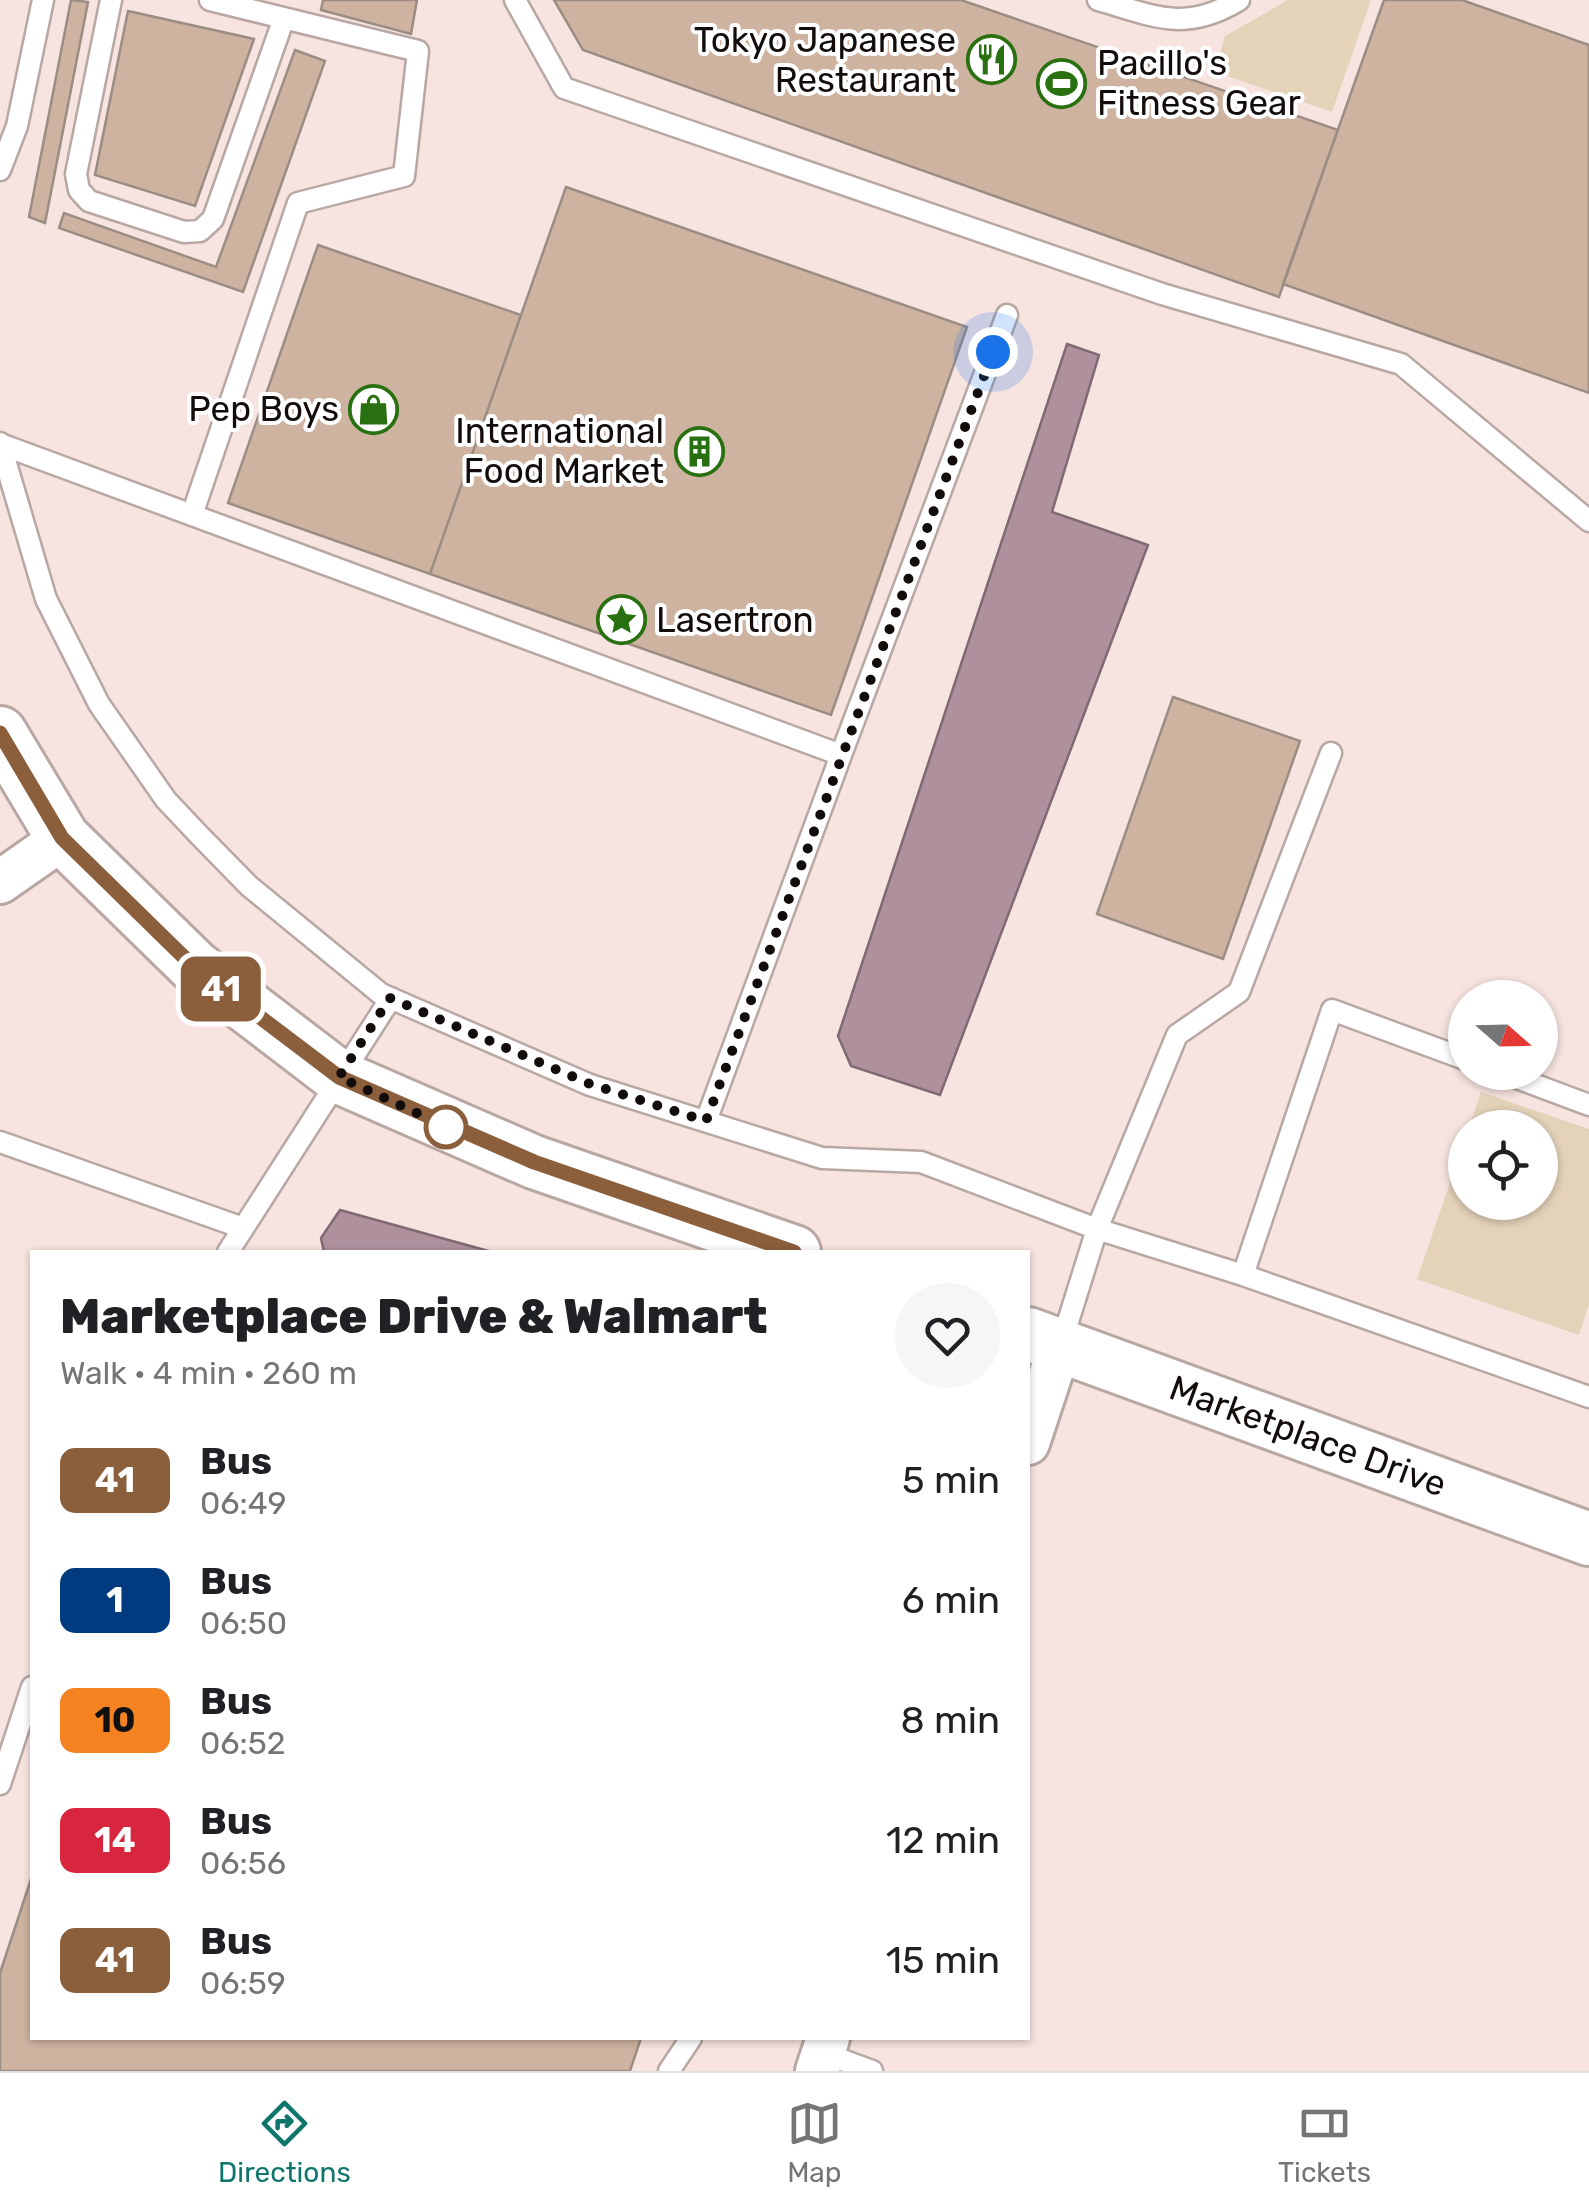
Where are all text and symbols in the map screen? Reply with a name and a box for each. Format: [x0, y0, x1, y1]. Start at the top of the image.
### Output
place label: Tokyo Japanese Restaurant [694, 19, 956, 101]
restaurant icon: Tokyo Japanese Restaurant [965, 34, 1017, 86]
place label: Pacillo's Fitness Gear [1097, 42, 1301, 124]
sports icon: Pacillo's Fitness Gear [1036, 57, 1088, 109]
your location [968, 327, 1018, 377]
shop icon: Pep Boys [348, 383, 400, 435]
place label: Pep Boys [188, 388, 339, 430]
place label: International Food Market [455, 410, 664, 492]
building icon: International Food Market [673, 425, 725, 477]
place icon: Lasertron [595, 594, 647, 646]
place label: Lasertron [656, 599, 814, 641]
line badge: 41 [176, 956, 266, 1022]
text: 41 [201, 968, 241, 1010]
north arrow [1448, 980, 1558, 1090]
map controls [1448, 980, 1558, 1220]
unlabelled marker [425, 1106, 467, 1148]
button: locate [1448, 1110, 1558, 1220]
button: heart [895, 1283, 1000, 1388]
text: Marketplace Drive & Walmart [60, 1288, 767, 1345]
text: Walk · 4 min · 260 m [60, 1354, 357, 1392]
street label: Marketplace Drive [1164, 1366, 1452, 1506]
text: Bus [200, 1438, 272, 1484]
text: 5 min [902, 1457, 1000, 1503]
text: 41 [95, 1459, 135, 1501]
text: 06:49 [200, 1484, 286, 1522]
text: Bus [200, 1558, 272, 1604]
text: 6 min [902, 1577, 1000, 1623]
text: 1 [106, 1579, 124, 1621]
text: 06:50 [200, 1604, 287, 1642]
text: Bus [200, 1678, 272, 1724]
text: 8 min [901, 1697, 1000, 1743]
text: 10 [94, 1699, 136, 1741]
text: 06:52 [200, 1724, 286, 1762]
text: Bus [200, 1798, 272, 1844]
text: 12 min [886, 1817, 1000, 1863]
text: 14 [94, 1819, 136, 1861]
text: 06:56 [200, 1844, 286, 1882]
text: Bus [200, 1918, 272, 1964]
text: 15 min [886, 1937, 1000, 1983]
text: 41 [95, 1939, 135, 1981]
text: 06:59 [200, 1964, 286, 2002]
tab: Directions [218, 2096, 351, 2189]
tab: Map [787, 2096, 842, 2189]
tab: Tickets [1278, 2096, 1371, 2189]

